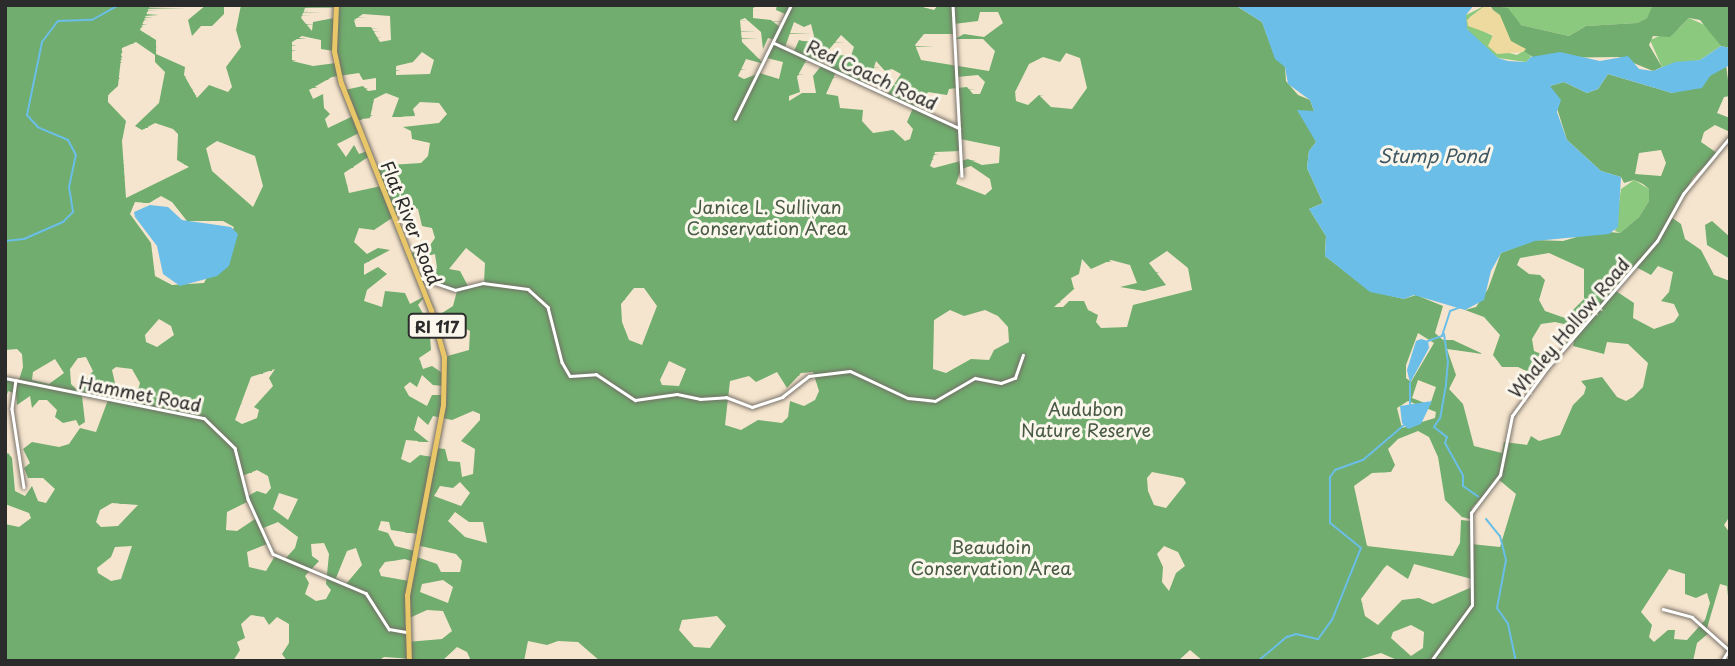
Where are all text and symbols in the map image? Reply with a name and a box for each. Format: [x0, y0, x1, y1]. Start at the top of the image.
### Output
street label: Red Coach Road [803, 35, 941, 115]
water label: Stump Pond [1378, 145, 1488, 167]
street label: Flat River Road [376, 157, 446, 289]
park label: Janice L. Sullivan Conservation Area [686, 197, 848, 240]
street label: Whaley Hollow Road [1504, 253, 1634, 403]
road number: RI 117 [406, 314, 468, 338]
street label: Hammet Road [77, 371, 203, 417]
park label: Audubon Nature Reserve [1020, 399, 1152, 442]
park label: Beaudoin Conservation Area [910, 537, 1072, 580]

